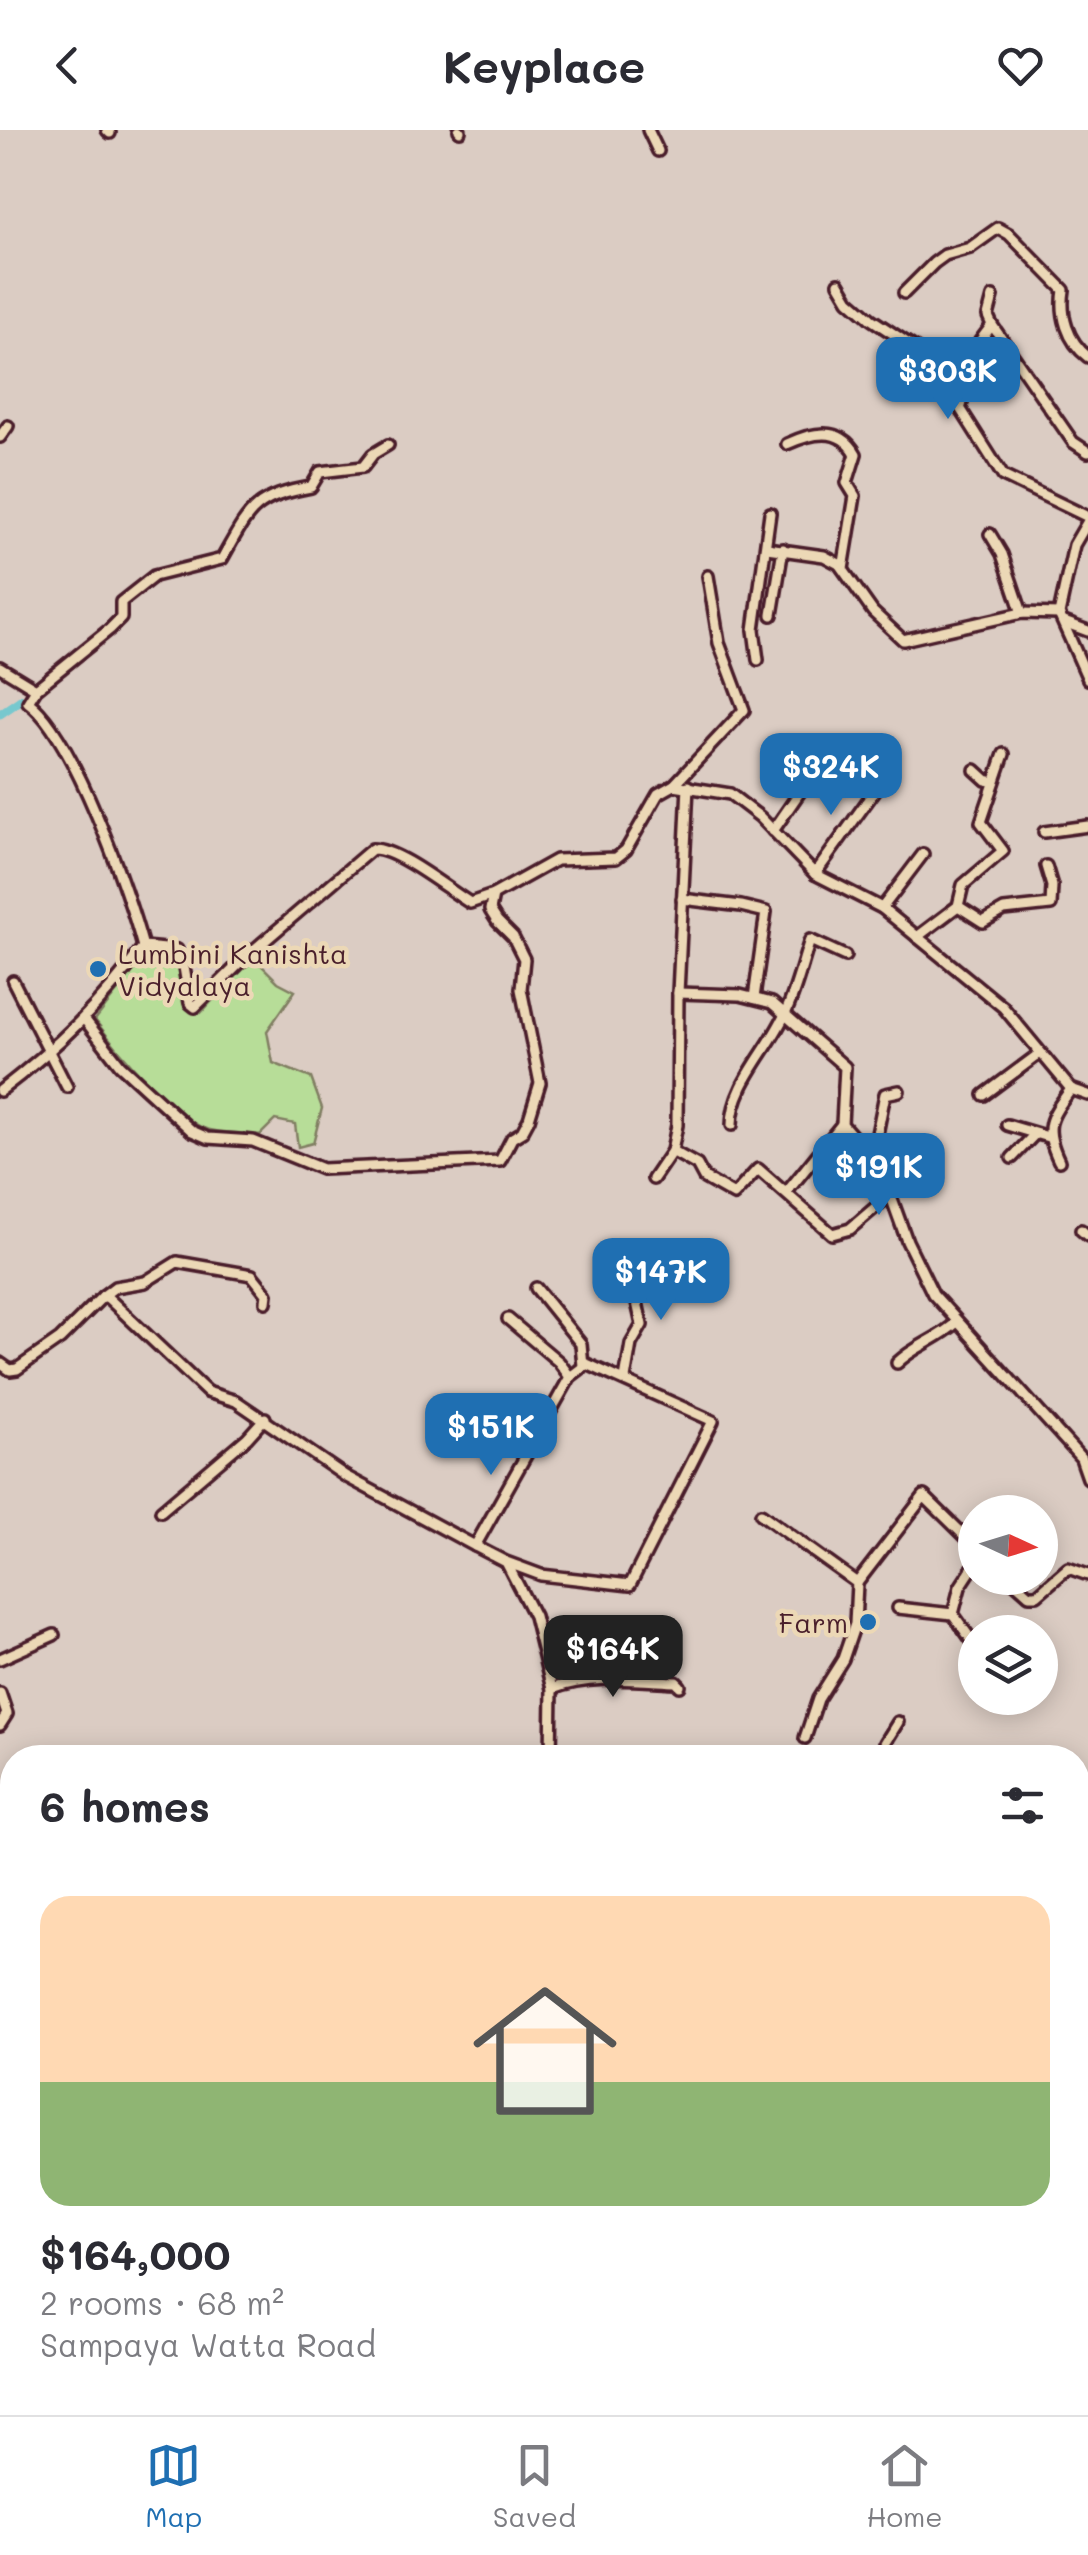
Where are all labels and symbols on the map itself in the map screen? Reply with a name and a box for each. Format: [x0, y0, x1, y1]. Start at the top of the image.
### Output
pin: $303K [878, 337, 1018, 422]
pin: $324K [761, 733, 901, 818]
place label: Lumbini Kanishta Vidyalaya [118, 935, 348, 1003]
marker: Lumbini Kanishta Vidyalaya [87, 958, 109, 980]
pin: $191K [809, 1133, 949, 1218]
pin: $147K [591, 1238, 731, 1323]
pin: $151K [421, 1393, 561, 1478]
north arrow [958, 1495, 1058, 1595]
place label: Farm [779, 1604, 848, 1640]
marker: Farm [857, 1611, 879, 1633]
pin: $164K [543, 1615, 683, 1700]

